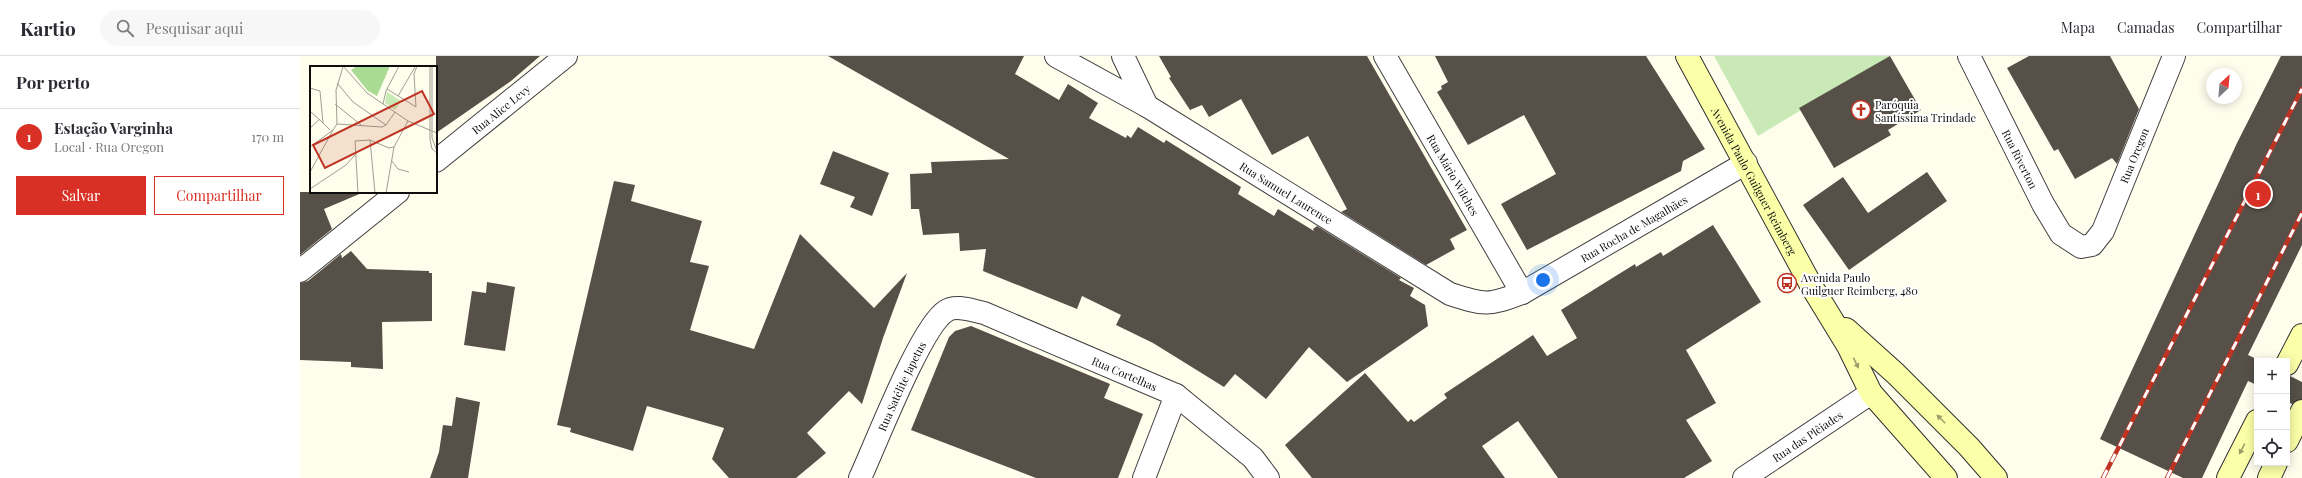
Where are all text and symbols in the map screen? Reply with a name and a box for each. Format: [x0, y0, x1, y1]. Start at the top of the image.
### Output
search box [100, 10, 380, 46]
text: Kartio [20, 15, 76, 41]
icon: search [114, 17, 136, 39]
text: Pesquisar aqui [146, 18, 243, 38]
text: Mapa [2061, 18, 2095, 37]
text: Camadas [2117, 18, 2174, 37]
text: Compartilhar [2196, 18, 2282, 37]
inset map [310, 66, 437, 193]
north arrow [2206, 68, 2242, 104]
text: Por perto [16, 71, 90, 93]
street label: Rua Alice Levy [468, 80, 533, 137]
place label: Paróquia Santíssima Trindade [1875, 97, 1977, 125]
church icon: Paróquia Santíssima Trindade [1850, 99, 1872, 121]
street label: Avenida Paulo Guilguer Reimberg [1708, 103, 1801, 258]
text: Estação Varginha [54, 118, 173, 138]
street label: Rua Oregon [2116, 125, 2152, 185]
street label: Rua Riverton [1999, 127, 2042, 191]
text: 1 [27, 128, 31, 145]
text: 170 m [251, 128, 284, 145]
street label: Rua Mário Wilches [1424, 131, 1483, 218]
text: Local · Rua Oregon [54, 138, 164, 155]
street label: Rua Samuel Laurence [1237, 158, 1336, 227]
button: Salvar [16, 176, 146, 215]
button: Compartilhar [154, 176, 284, 215]
pin: 1 [2245, 179, 2271, 209]
street label: Rua Rocha de Magalhães [1577, 191, 1690, 265]
your location [1533, 270, 1553, 290]
place label: Avenida Paulo Guilguer Reimberg, 480 [1800, 270, 1918, 298]
bus stop icon: Avenida Paulo Guilguer Reimberg, 480 [1776, 272, 1798, 294]
street label: Rua Satélite Japetus [874, 338, 929, 433]
street label: Rua Cortelhas [1090, 353, 1160, 394]
one-way arrow [1853, 357, 1860, 369]
map controls [2254, 358, 2290, 466]
button: + [2254, 358, 2290, 394]
button: − [2254, 394, 2290, 430]
street label: Rua das Plêiades [1769, 407, 1845, 465]
one-way arrow [1936, 414, 1946, 424]
button: locate [2254, 430, 2290, 466]
one-way arrow [2239, 444, 2246, 455]

